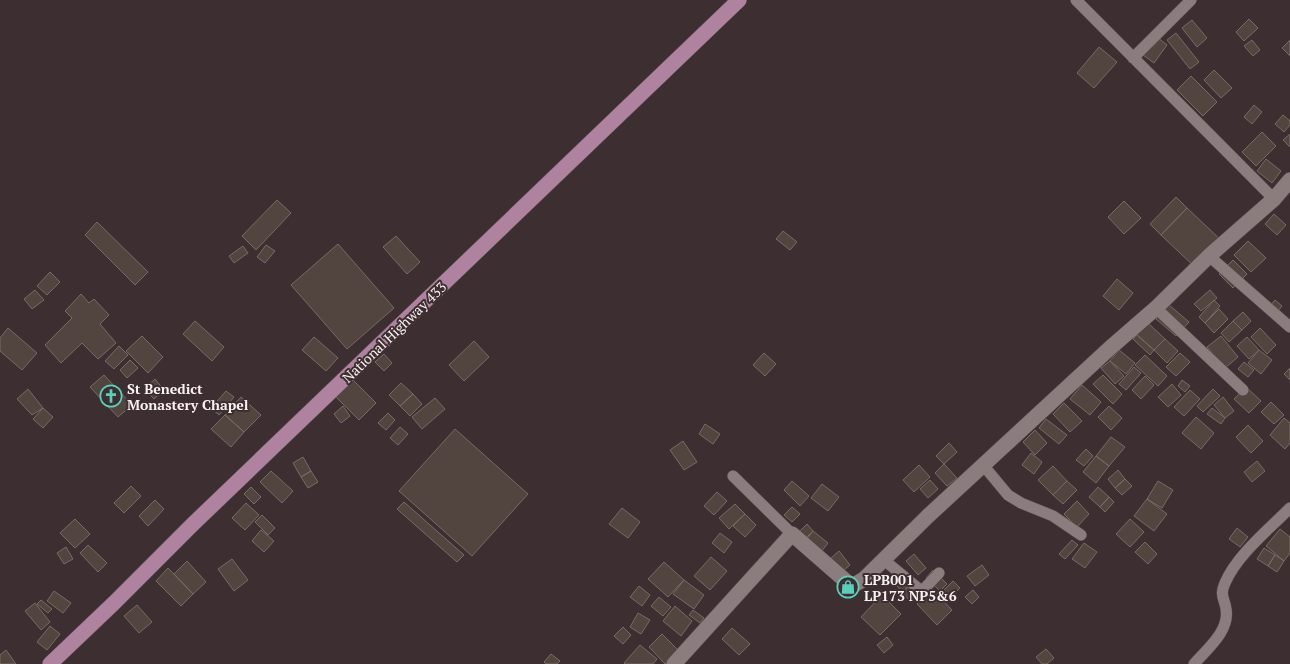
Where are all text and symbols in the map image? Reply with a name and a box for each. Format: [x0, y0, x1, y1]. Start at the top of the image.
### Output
street label: National Highway 433 [338, 277, 450, 387]
place label: St Benedict Monastery Chapel [127, 379, 249, 414]
church icon: St Benedict Monastery Chapel [99, 384, 123, 408]
place label: LPB001 LP173 NP5&6 [864, 570, 957, 605]
shop icon: LPB001 LP173 NP5&6 [836, 575, 860, 599]

